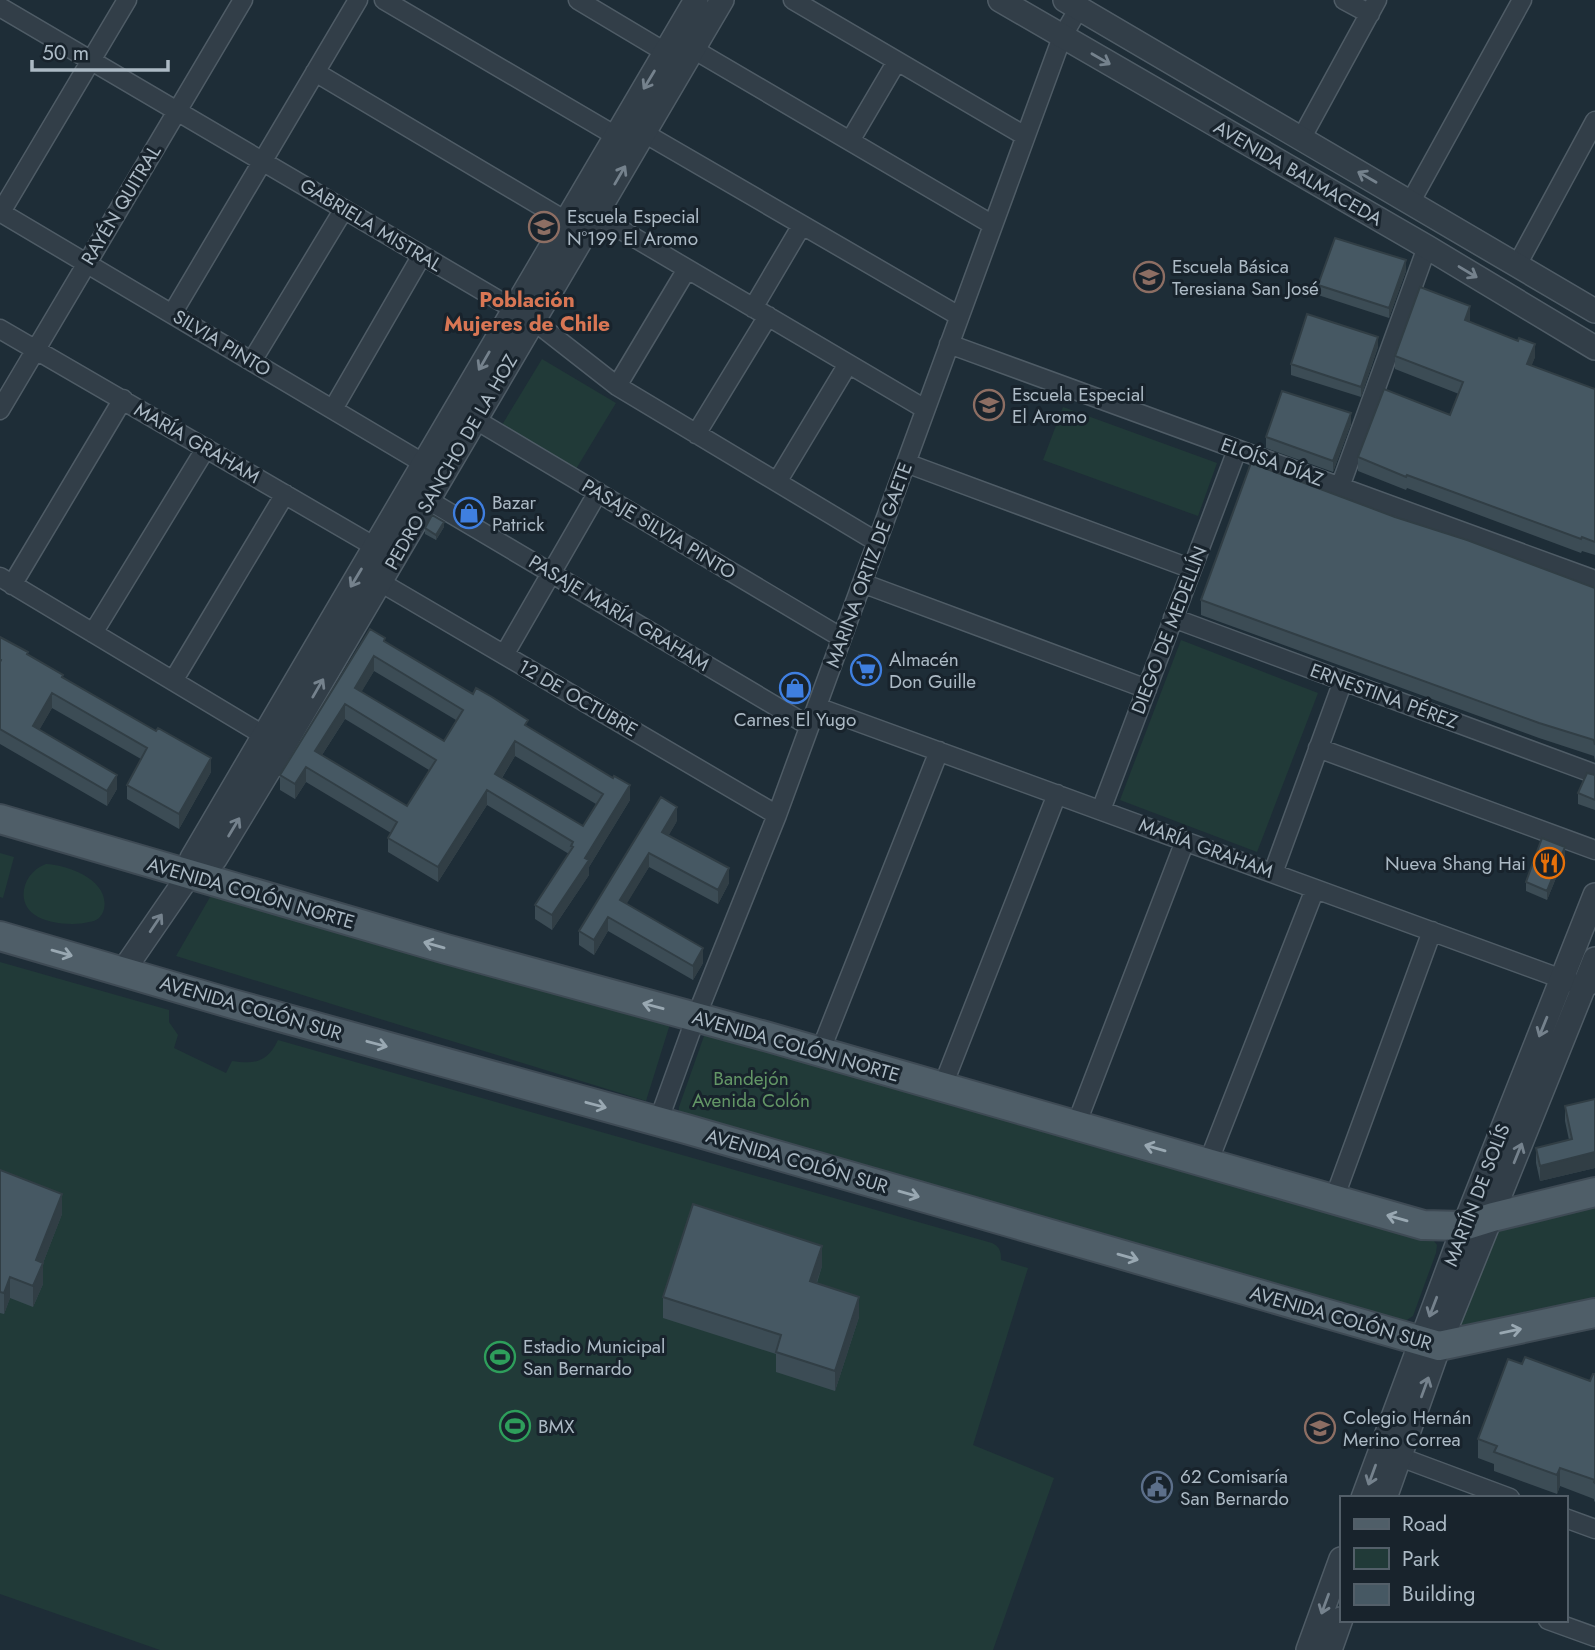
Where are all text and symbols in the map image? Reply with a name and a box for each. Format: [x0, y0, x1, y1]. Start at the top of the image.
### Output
scale bar [32, 28, 168, 72]
text: 50 m [42, 38, 89, 68]
one-way arrow [1091, 53, 1111, 67]
one-way arrow [642, 69, 655, 90]
street label: AVENIDA BALMACEDA [1209, 114, 1388, 233]
street label: RAYÉN QUITRAL [75, 140, 168, 270]
one-way arrow [613, 165, 627, 185]
one-way arrow [1358, 170, 1378, 184]
street label: GABRIELA MISTRAL [295, 172, 448, 278]
place label: Escuela Especial N°199 El Aromo [567, 203, 699, 252]
school or university icon: Escuela Especial N°199 El Aromo [527, 210, 561, 244]
place label: Escuela Básica Teresiana San José [1172, 253, 1319, 302]
school or university icon: Escuela Básica Teresiana San José [1132, 260, 1166, 294]
one-way arrow [1457, 265, 1477, 279]
district label: Población Mujeres de Chile [444, 285, 610, 339]
street label: SILVIA PINTO [168, 303, 276, 383]
street label: PEDRO SANCHO DE LA HOZ [378, 349, 524, 575]
one-way arrow [477, 350, 491, 370]
place label: Escuela Especial El Aromo [1012, 381, 1144, 430]
school or university icon: Escuela Especial El Aromo [972, 388, 1006, 422]
street label: MARÍA GRAHAM [129, 396, 265, 490]
street label: ELOÍSA DÍAZ [1217, 431, 1327, 493]
street label: MARINA ORTIZ DE GAETE [819, 458, 919, 672]
street label: PASAJE SILVIA PINTO [577, 472, 741, 586]
place label: Bazar Patrick [492, 489, 545, 538]
shop icon: Bazar Patrick [452, 496, 486, 530]
street label: DIEGO DE MEDELLÍN [1124, 542, 1214, 718]
street label: PASAJE MARÍA GRAHAM [524, 548, 714, 678]
one-way arrow [349, 567, 363, 587]
place label: Almacén Don Guille [889, 646, 976, 695]
street label: 12 DE OCTUBRE [513, 653, 643, 743]
supermarket icon: Almacén Don Guille [849, 653, 883, 687]
street label: ERNESTINA PÉREZ [1306, 657, 1462, 735]
shop icon: Carnes El Yugo [778, 671, 812, 705]
one-way arrow [311, 678, 325, 698]
place label: Carnes El Yugo [734, 706, 856, 733]
street label: MARÍA GRAHAM [1135, 811, 1277, 885]
one-way arrow [228, 818, 242, 838]
restaurant icon: Nueva Shang Hai [1532, 846, 1566, 880]
street label: AVENIDA COLÓN NORTE [144, 850, 358, 936]
place label: Nueva Shang Hai [1385, 850, 1526, 877]
one-way arrow [149, 914, 163, 933]
one-way arrow [423, 938, 445, 951]
one-way arrow [50, 948, 72, 961]
street label: AVENIDA COLÓN SUR [157, 969, 345, 1047]
one-way arrow [642, 998, 664, 1011]
street label: AVENIDA COLÓN NORTE [689, 1003, 903, 1089]
one-way arrow [1536, 1015, 1549, 1037]
one-way arrow [365, 1038, 388, 1051]
park label: Bandejón Avenida Colón [692, 1065, 810, 1114]
one-way arrow [585, 1099, 607, 1112]
street label: MARTÍN DE SOLÍS [1437, 1120, 1517, 1270]
street label: AVENIDA COLÓN SUR [703, 1122, 891, 1200]
one-way arrow [1144, 1140, 1166, 1153]
one-way arrow [1513, 1143, 1526, 1165]
one-way arrow [898, 1188, 920, 1201]
one-way arrow [1386, 1210, 1408, 1223]
one-way arrow [1117, 1252, 1139, 1265]
street label: AVENIDA COLÓN SUR [1247, 1279, 1435, 1357]
one-way arrow [1426, 1295, 1439, 1317]
one-way arrow [1499, 1324, 1522, 1337]
place label: Estadio Municipal San Bernardo [523, 1333, 665, 1382]
sports icon: Estadio Municipal San Bernardo [483, 1340, 517, 1374]
one-way arrow [1420, 1377, 1432, 1399]
place label: Colegio Hernán Merino Correa [1343, 1404, 1471, 1453]
sports icon: BMX [498, 1409, 532, 1443]
school or university icon: Colegio Hernán Merino Correa [1303, 1411, 1337, 1445]
place label: BMX [538, 1413, 575, 1440]
place label: 62 Comisaría San Bernardo [1180, 1463, 1289, 1512]
one-way arrow [1365, 1463, 1377, 1485]
public building icon: 62 Comisaría San Bernardo [1140, 1470, 1174, 1504]
legend [1340, 1496, 1567, 1622]
text: Road [1402, 1509, 1447, 1539]
text: Park [1402, 1544, 1440, 1574]
text: Building [1402, 1579, 1475, 1609]
one-way arrow [1318, 1593, 1330, 1615]

